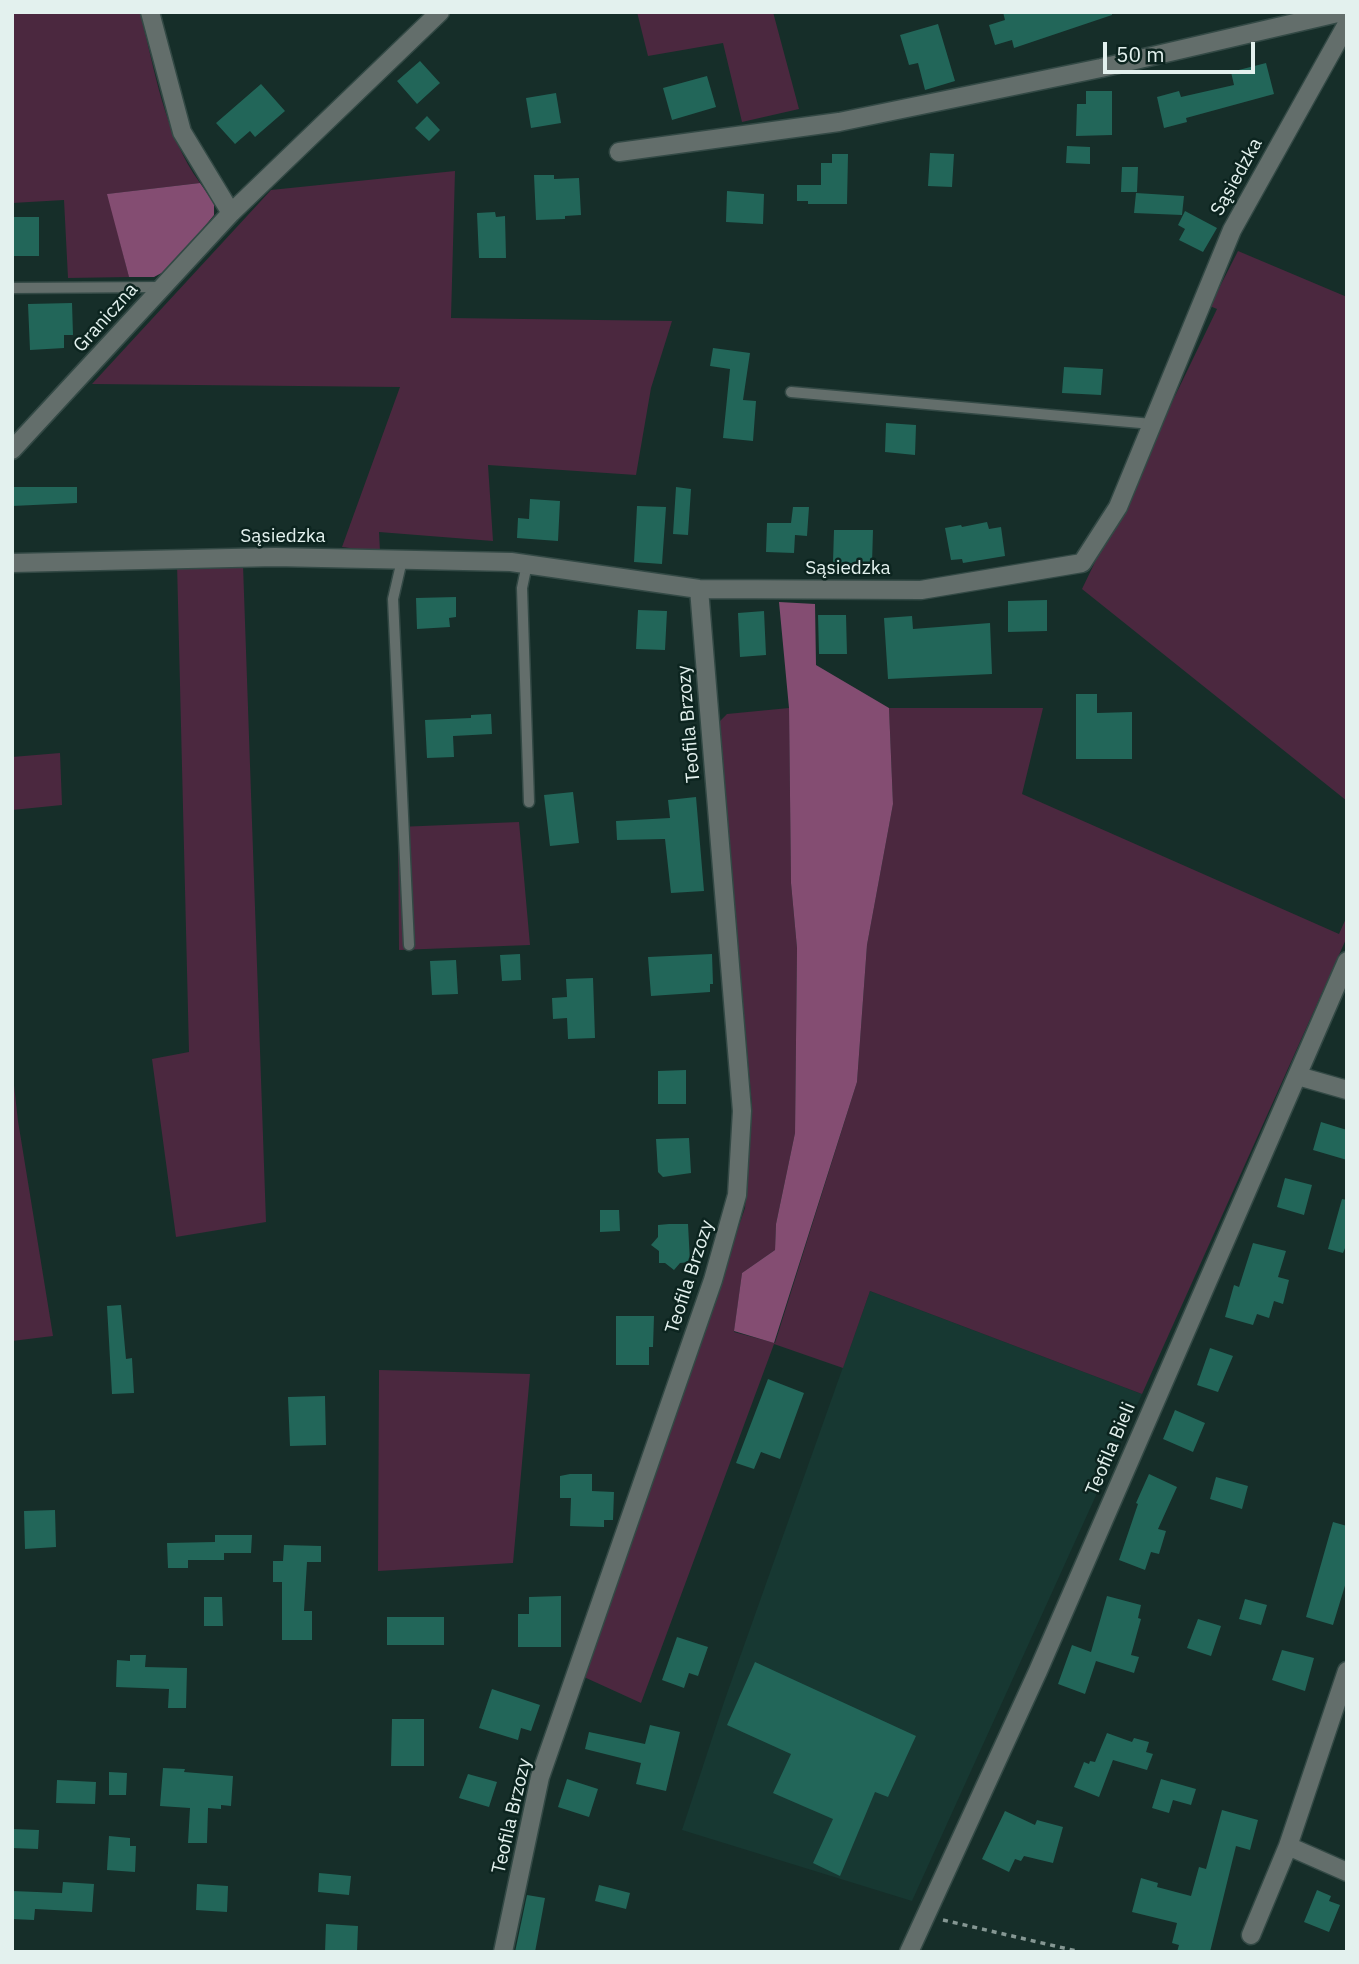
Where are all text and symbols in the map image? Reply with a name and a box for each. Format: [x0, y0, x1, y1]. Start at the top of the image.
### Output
scale bar [1107, 28, 1259, 72]
text: 50 m [1116, 40, 1165, 68]
street label: Sąsiedzka [1206, 134, 1268, 220]
street label: Graniczna [69, 279, 143, 357]
street label: Sąsiedzka [240, 526, 326, 548]
street label: Sąsiedzka [805, 558, 891, 580]
street label: Teofila Brzozy [673, 664, 705, 784]
street label: Teofila Brzozy [661, 1217, 719, 1337]
street label: Teofila Bieli [1081, 1399, 1141, 1499]
street label: Teofila Brzozy [488, 1756, 536, 1876]

